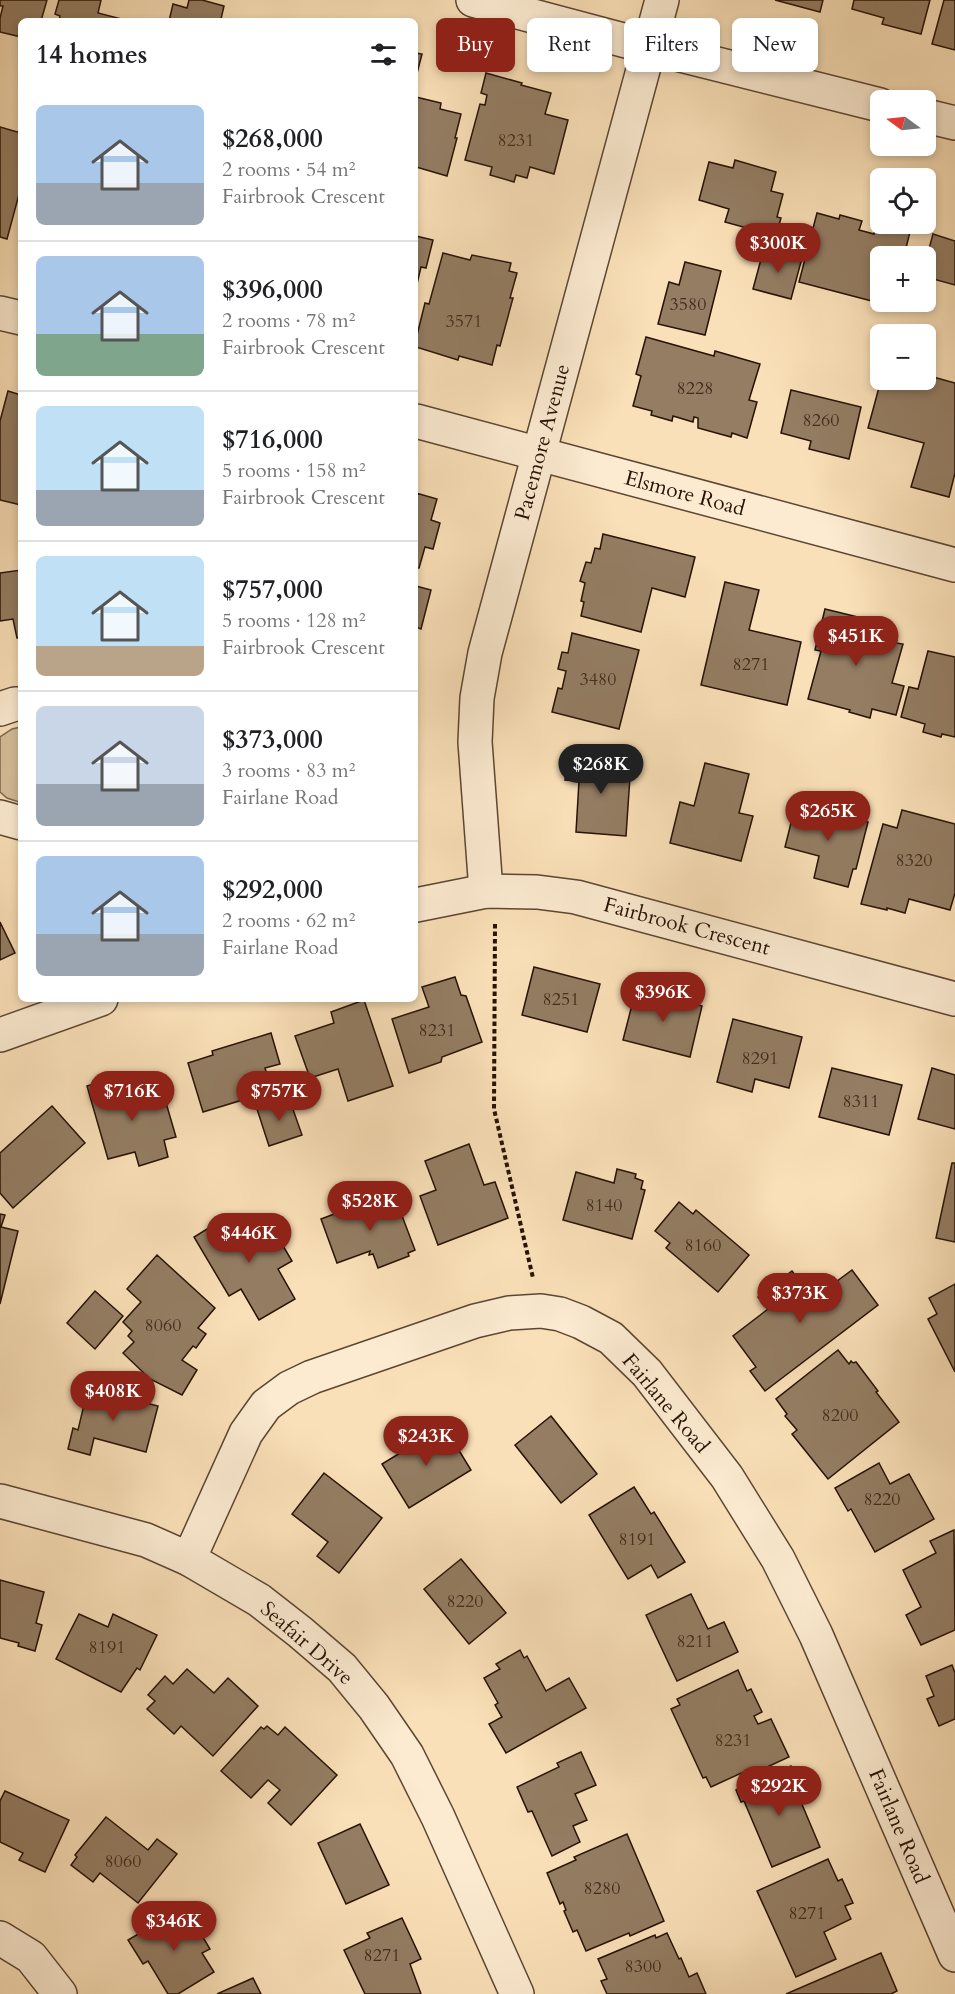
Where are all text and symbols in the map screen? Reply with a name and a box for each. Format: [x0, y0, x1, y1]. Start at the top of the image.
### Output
chip: Buy [436, 18, 515, 72]
chip: Rent [527, 18, 612, 72]
chip: Filters [624, 18, 720, 72]
chip: New [732, 18, 818, 72]
text: 14 homes [36, 37, 147, 72]
icon: filters [367, 38, 400, 71]
north arrow [870, 90, 936, 156]
map controls [870, 90, 936, 390]
text: $268,000 [222, 121, 323, 156]
house number: 8231 [498, 128, 534, 153]
icon: home [84, 129, 156, 201]
text: 2 rooms · 54 m² [222, 156, 355, 183]
button: locate [870, 168, 936, 234]
text: Fairbrook Crescent [222, 183, 385, 210]
pin: $300K [736, 223, 820, 274]
text: $300K [749, 229, 807, 256]
button: + [870, 246, 936, 312]
text: $396,000 [222, 272, 323, 307]
icon: home [84, 280, 156, 352]
house number: 3580 [670, 292, 706, 317]
text: 2 rooms · 78 m² [222, 307, 355, 334]
house number: 3571 [446, 309, 482, 334]
button: − [870, 324, 936, 390]
text: Fairbrook Crescent [222, 334, 385, 361]
street label: Pacemore Avenue [508, 361, 577, 523]
house number: 8228 [677, 376, 713, 401]
house number: 8260 [803, 408, 839, 433]
text: $716,000 [222, 422, 323, 457]
icon: home [84, 430, 156, 502]
text: 5 rooms · 158 m² [222, 457, 366, 484]
street label: Elsmore Road [622, 464, 748, 523]
text: Fairbrook Crescent [222, 484, 385, 511]
text: $757,000 [222, 572, 323, 607]
icon: home [84, 580, 156, 652]
text: 5 rooms · 128 m² [222, 607, 366, 634]
pin: $451K [814, 616, 898, 667]
text: $451K [827, 622, 885, 649]
text: Fairbrook Crescent [222, 634, 385, 661]
house number: 8271 [733, 652, 769, 677]
house number: 3480 [580, 667, 616, 692]
text: $373,000 [222, 722, 323, 757]
icon: home [84, 730, 156, 802]
pin: $268K [559, 744, 643, 795]
text: $268K [572, 750, 630, 777]
text: 3 rooms · 83 m² [222, 757, 355, 784]
text: Fairlane Road [222, 784, 338, 811]
pin: $265K [786, 791, 870, 842]
text: $265K [799, 797, 857, 824]
house number: 8320 [896, 848, 932, 873]
text: $292,000 [222, 872, 323, 907]
icon: home [84, 880, 156, 952]
street label: Fairbrook Crescent [600, 890, 774, 963]
text: 2 rooms · 62 m² [222, 907, 355, 934]
text: Fairlane Road [222, 934, 338, 961]
pin: $396K [621, 972, 705, 1023]
text: $396K [634, 978, 692, 1005]
house number: 8251 [543, 987, 579, 1012]
house number: 8231 [419, 1018, 455, 1043]
house number: 8291 [742, 1046, 778, 1071]
pin: $716K [90, 1071, 174, 1122]
pin: $757K [237, 1071, 321, 1122]
text: $716K [103, 1077, 161, 1104]
text: $757K [250, 1077, 308, 1104]
house number: 8311 [843, 1089, 879, 1114]
pin: $528K [328, 1181, 412, 1232]
text: $528K [341, 1187, 399, 1214]
house number: 8140 [586, 1193, 622, 1218]
pin: $446K [207, 1213, 291, 1264]
text: $446K [220, 1219, 278, 1246]
house number: 8160 [685, 1233, 721, 1258]
pin: $373K [758, 1273, 842, 1324]
text: $373K [771, 1279, 829, 1306]
house number: 8060 [145, 1313, 181, 1338]
street label: Fairlane Road [615, 1347, 716, 1459]
pin: $408K [71, 1371, 155, 1422]
text: $408K [84, 1377, 142, 1404]
house number: 8200 [822, 1403, 858, 1428]
pin: $243K [384, 1416, 468, 1467]
text: $243K [397, 1422, 455, 1449]
house number: 8220 [864, 1487, 900, 1512]
house number: 8191 [619, 1527, 655, 1552]
house number: 8220 [447, 1589, 483, 1614]
street label: Seafair Drive [254, 1595, 359, 1692]
house number: 8211 [677, 1629, 713, 1654]
house number: 8191 [89, 1635, 125, 1660]
house number: 8231 [715, 1728, 751, 1753]
street label: Fairlane Road [861, 1764, 936, 1888]
pin: $292K [737, 1766, 821, 1817]
text: $292K [750, 1772, 808, 1799]
house number: 8060 [105, 1849, 141, 1874]
house number: 8280 [584, 1876, 620, 1901]
pin: $346K [132, 1901, 216, 1952]
house number: 8271 [789, 1901, 825, 1926]
text: $346K [145, 1907, 203, 1934]
house number: 8271 [364, 1943, 400, 1968]
house number: 8300 [625, 1954, 661, 1979]

